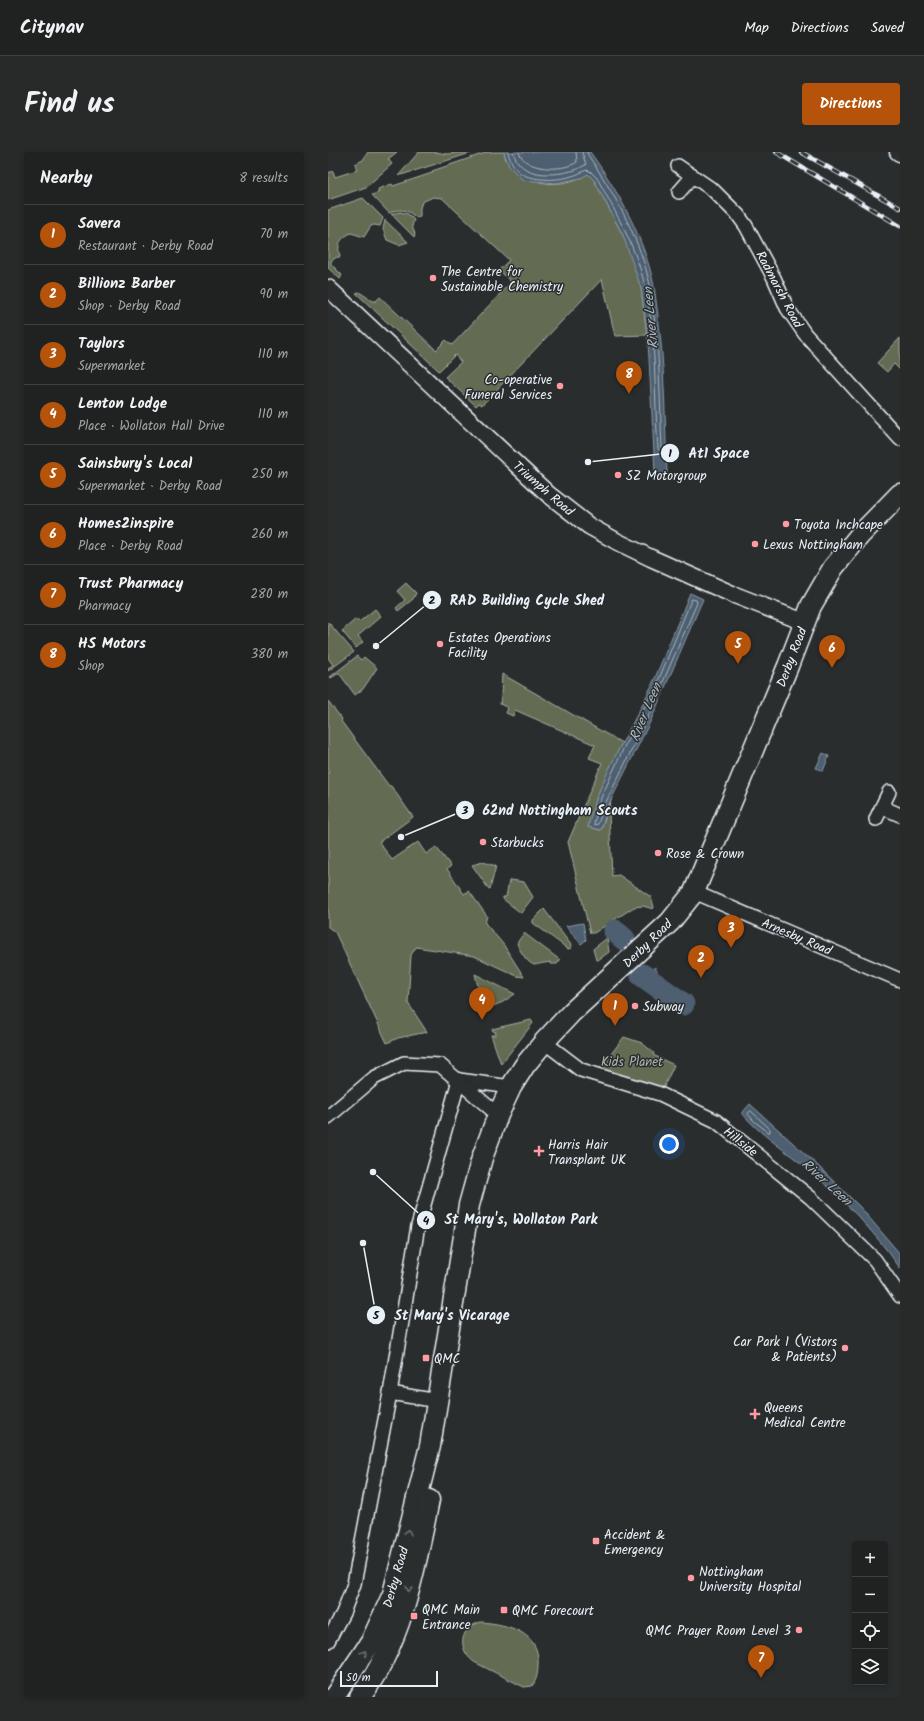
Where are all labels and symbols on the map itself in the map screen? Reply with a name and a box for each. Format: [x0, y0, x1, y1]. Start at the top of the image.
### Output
street label: Radmarsh Road [750, 247, 808, 332]
place label: The Centre for Sustainable Chemistry [441, 262, 564, 298]
marker: The Centre for Sustainable Chemistry [428, 273, 438, 283]
water label: River Leen [637, 285, 665, 350]
pin: 8 [616, 361, 642, 394]
place label: Co-operative Funeral Services [465, 370, 552, 406]
marker: Co-operative Funeral Services [555, 381, 565, 391]
callout: At1 Space [660, 440, 757, 466]
text: At1 Space [689, 443, 750, 465]
text: 1 [668, 444, 672, 463]
street label: Triumph Road [508, 456, 579, 522]
place label: SZ Motorgroup [626, 466, 707, 487]
marker: SZ Motorgroup [613, 470, 623, 480]
place label: Toyota Inchcape [794, 515, 883, 536]
marker: Toyota Inchcape [781, 519, 791, 529]
place label: Lexus Nottingham [763, 535, 863, 556]
marker: Lexus Nottingham [750, 539, 760, 549]
callout: RAD Building Cycle Shed [422, 587, 613, 613]
text: RAD Building Cycle Shed [450, 590, 605, 612]
text: 2 [429, 591, 436, 610]
street label: Derby Road [771, 624, 814, 691]
place label: Estates Operations Facility [448, 628, 551, 664]
pin: 5 [725, 631, 751, 664]
pin: 6 [819, 635, 845, 668]
marker: Estates Operations Facility [435, 639, 445, 649]
water label: River Leen [624, 678, 669, 745]
callout: 62nd Nottingham Scouts [455, 797, 646, 823]
text: 62nd Nottingham Scouts [483, 800, 638, 822]
text: 3 [461, 801, 469, 820]
place label: Starbucks [491, 833, 544, 854]
marker: Starbucks [478, 837, 488, 847]
place label: Rose & Crown [666, 844, 744, 865]
marker: Rose & Crown [653, 848, 663, 858]
street label: Arnesby Road [758, 913, 835, 962]
street label: Derby Road [618, 914, 678, 973]
pin: 3 [718, 915, 744, 948]
pin: 2 [688, 945, 714, 978]
pin: 4 [469, 987, 495, 1020]
pin: 1 [602, 993, 628, 1026]
place label: Subway [643, 997, 685, 1018]
marker: Subway [630, 1001, 640, 1011]
park label: Kids Planet [601, 1052, 664, 1073]
street label: Hillside [718, 1122, 762, 1163]
your location [659, 1134, 679, 1154]
place label: Harris Hair Transplant UK [548, 1135, 626, 1171]
marker: Harris Hair Transplant UK [533, 1145, 545, 1157]
water label: River Leen [796, 1154, 858, 1213]
callout: St Mary's, Wollaton Park [416, 1207, 605, 1233]
text: St Mary's, Wollaton Park [445, 1209, 598, 1231]
text: 4 [423, 1211, 430, 1230]
callout: St Mary's Vicarage [366, 1302, 517, 1328]
text: St Mary's Vicarage [394, 1305, 510, 1327]
text: 5 [372, 1306, 380, 1325]
place label: Car Park 1 (Vistors & Patients) [733, 1332, 837, 1368]
marker: Car Park 1 (Vistors & Patients) [840, 1343, 850, 1353]
place label: QMC [434, 1349, 461, 1370]
marker: QMC [421, 1353, 431, 1363]
place label: Queens Medical Centre [764, 1398, 846, 1434]
marker: Queens Medical Centre [749, 1408, 761, 1420]
place label: Accident & Emergency [604, 1525, 665, 1561]
one-way arrow [403, 1529, 411, 1535]
marker: Accident & Emergency [591, 1536, 601, 1546]
street label: Derby Road [378, 1544, 415, 1610]
place label: Nottingham University Hospital [699, 1562, 801, 1598]
marker: Nottingham University Hospital [686, 1573, 696, 1583]
one-way arrow [405, 1585, 414, 1592]
place label: QMC Main Entrance [422, 1600, 480, 1636]
place label: QMC Forecourt [512, 1601, 595, 1622]
marker: QMC Forecourt [499, 1605, 509, 1615]
marker: QMC Main Entrance [409, 1611, 419, 1621]
place label: QMC Prayer Room Level 3 [645, 1621, 791, 1642]
marker: QMC Prayer Room Level 3 [794, 1625, 804, 1635]
pin: 7 [748, 1645, 774, 1678]
one-way arrow [359, 1651, 366, 1658]
scale bar [340, 1669, 438, 1688]

